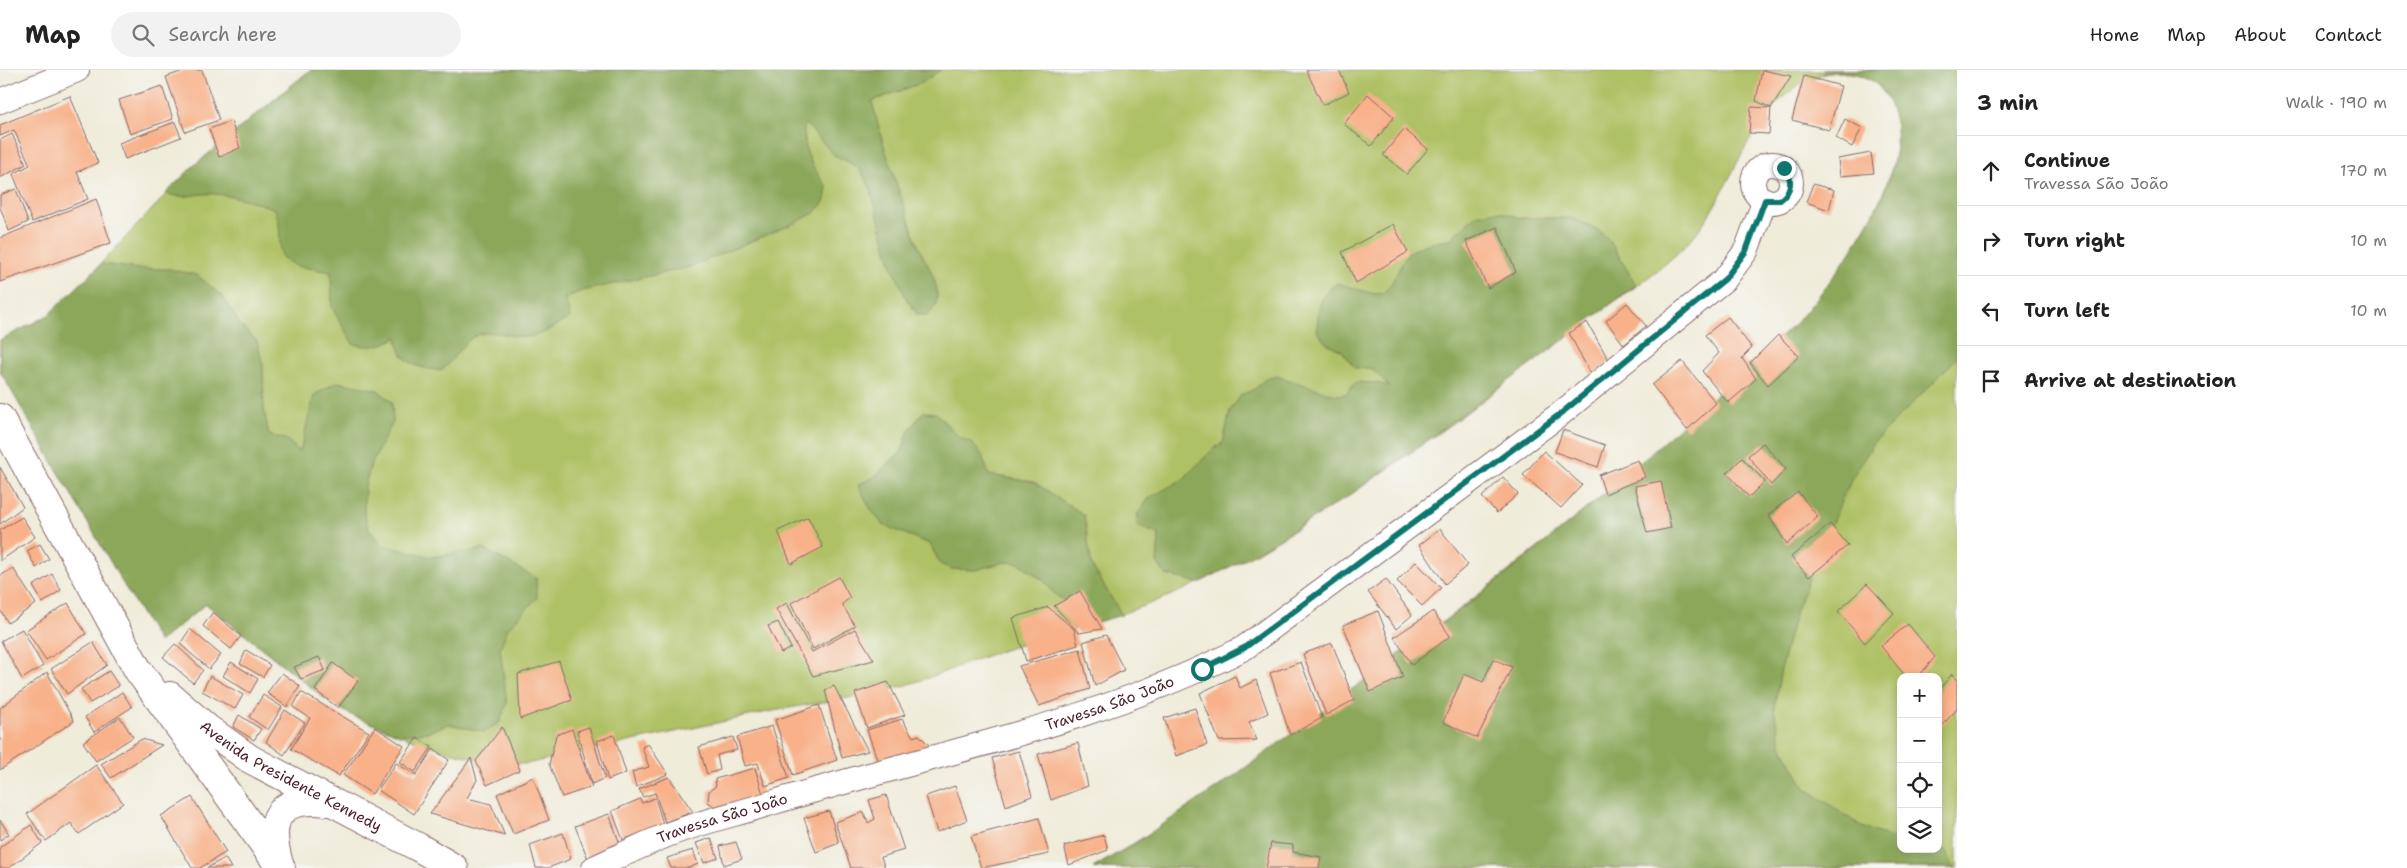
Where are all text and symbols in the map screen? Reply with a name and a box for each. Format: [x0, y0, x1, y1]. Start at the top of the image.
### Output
search box [111, 12, 461, 57]
text: Map [25, 19, 81, 51]
icon: search [129, 21, 157, 49]
text: Search here [169, 22, 277, 47]
text: Home [2090, 23, 2139, 47]
text: Map [2167, 23, 2206, 47]
text: About [2234, 23, 2287, 47]
text: Contact [2315, 23, 2382, 47]
text: 3 min [1977, 89, 2038, 117]
text: Walk · 190 m [2285, 92, 2387, 113]
text: Continue [2024, 148, 2110, 173]
route end [1773, 157, 1796, 180]
icon: ahead [1977, 157, 2005, 185]
text: 170 m [2340, 160, 2387, 181]
text: Travessa São João [2024, 173, 2169, 194]
icon: right [1977, 227, 2005, 255]
text: Turn right [2024, 228, 2125, 253]
text: 10 m [2350, 230, 2387, 251]
icon: left [1977, 297, 2005, 325]
text: Turn left [2024, 298, 2110, 323]
text: 10 m [2350, 300, 2387, 321]
icon: arrive [1977, 367, 2005, 395]
text: Arrive at destination [2024, 368, 2236, 393]
route start [1191, 658, 1214, 681]
street label: Travessa São João [1043, 671, 1177, 735]
map controls [1897, 673, 1942, 853]
button: + [1897, 673, 1942, 718]
street label: Avenida Presidente Kennedy [196, 716, 385, 836]
button: − [1897, 718, 1942, 763]
button: locate [1897, 763, 1942, 808]
street label: Travessa São João [654, 789, 790, 848]
button: layers [1897, 808, 1942, 853]

